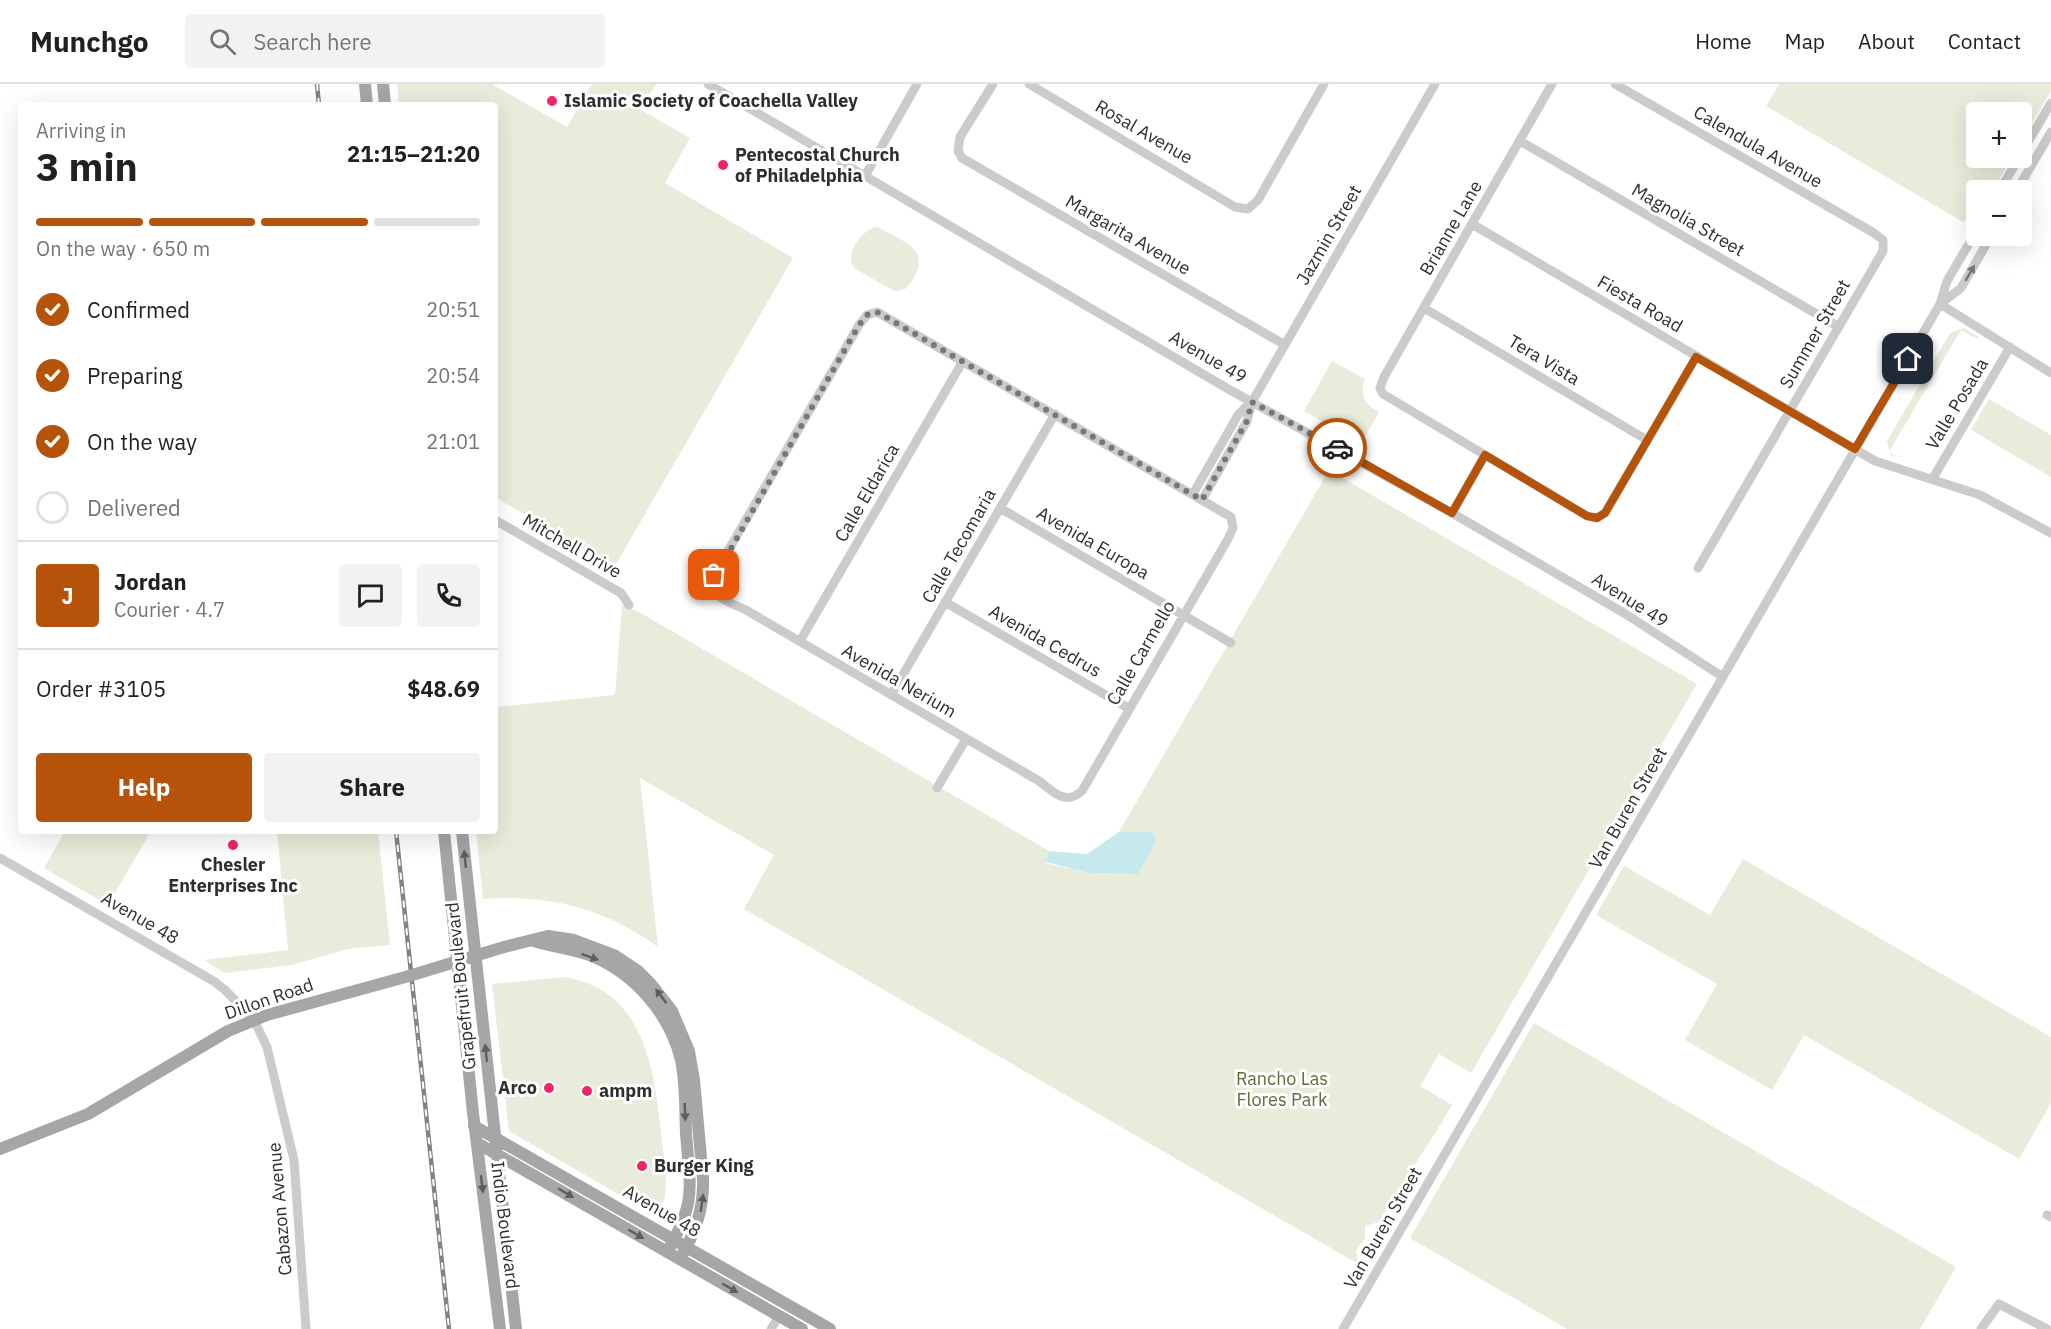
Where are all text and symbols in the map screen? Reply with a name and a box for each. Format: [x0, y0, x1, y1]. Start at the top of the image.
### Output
search box [185, 14, 605, 68]
text: Munchgo [30, 23, 149, 60]
icon: search [206, 25, 239, 58]
text: Search here [254, 27, 372, 56]
text: Home [1695, 27, 1752, 55]
text: Map [1785, 27, 1825, 55]
text: About [1858, 27, 1915, 55]
text: Contact [1948, 27, 2021, 55]
place label: Islamic Society of Coachella Valley [564, 89, 858, 112]
marker: Islamic Society of Coachella Valley [545, 94, 559, 108]
street label: Rosal Avenue [1091, 94, 1197, 169]
street label: Calendula Avenue [1690, 100, 1827, 193]
map controls [1966, 102, 2032, 246]
button: + [1966, 102, 2032, 168]
text: Arriving in [36, 117, 126, 144]
text: 21:15–21:20 [347, 139, 480, 168]
text: 3 min [36, 141, 138, 192]
place label: Pentecostal Church of Philadelphia [735, 143, 900, 187]
marker: Pentecostal Church of Philadelphia [716, 158, 730, 172]
street label: Brianne Lane [1414, 176, 1487, 279]
street label: Magnolia Street [1628, 178, 1749, 261]
button: − [1966, 180, 2032, 246]
street label: Jazmin Street [1291, 181, 1366, 289]
street label: Margarita Avenue [1061, 189, 1195, 280]
text: On the way · 650 m [36, 235, 210, 262]
one-way arrow [1964, 265, 1975, 281]
street label: Fiesta Road [1594, 270, 1687, 337]
street label: Summer Street [1774, 275, 1855, 392]
icon: check [36, 293, 69, 326]
text: Confirmed [87, 295, 190, 324]
text: 20:51 [426, 296, 480, 323]
street label: Avenue 49 [1165, 325, 1251, 388]
street label: Tera Vista [1504, 329, 1585, 390]
pin [1882, 333, 1933, 384]
icon: home [1891, 342, 1924, 375]
street label: Valle Posada [1920, 353, 1993, 454]
icon: check [36, 359, 69, 392]
text: Preparing [87, 361, 182, 390]
text: 20:54 [426, 362, 480, 389]
courier [1307, 418, 1367, 478]
icon: check [36, 425, 69, 458]
text: On the way [87, 427, 197, 456]
text: 21:01 [426, 428, 480, 455]
icon: car [1321, 432, 1354, 465]
street label: Calle Eldarica [829, 439, 904, 546]
street label: Calle Tecomaria [916, 484, 1001, 607]
text: Delivered [87, 493, 181, 522]
street label: Avenida Europa [1033, 501, 1154, 584]
street label: Mitchell Drive [519, 508, 626, 583]
pin [688, 549, 739, 600]
icon: bag [697, 558, 730, 591]
button: chat [339, 564, 402, 627]
button: phone [417, 564, 480, 627]
text: Jordan [114, 567, 187, 596]
street label: Avenue 49 [1588, 567, 1673, 632]
text: J [61, 581, 74, 610]
text: Courier · 4.7 [114, 596, 225, 623]
street label: Calle Carmello [1101, 596, 1180, 709]
street label: Avenida Cedrus [985, 599, 1106, 682]
street label: Avenida Nerium [838, 638, 961, 723]
text: Order #3105 [36, 674, 166, 703]
text: $48.69 [407, 674, 480, 703]
street label: Van Buren Street [1583, 743, 1672, 873]
button: Help [36, 753, 252, 822]
button: Share [264, 753, 480, 822]
marker: Chesler Enterprises Inc [226, 838, 240, 852]
one-way arrow [461, 849, 470, 868]
place label: Chesler Enterprises Inc [168, 853, 298, 897]
street label: Avenue 48 [97, 886, 183, 949]
street label: Grapefruit Boulevard [440, 901, 481, 1071]
one-way arrow [581, 952, 599, 962]
street label: Dillon Road [221, 973, 316, 1024]
one-way arrow [656, 989, 668, 1004]
one-way arrow [481, 1043, 491, 1062]
park label: Rancho Las Flores Park [1236, 1067, 1328, 1111]
place label: Arco [498, 1076, 537, 1099]
place label: ampm [599, 1079, 652, 1102]
marker: Arco [542, 1081, 556, 1095]
marker: ampm [580, 1084, 594, 1098]
one-way arrow [681, 1102, 690, 1121]
street label: Cabazon Avenue [262, 1141, 297, 1277]
place label: Burger King [654, 1154, 754, 1177]
marker: Burger King [635, 1159, 649, 1173]
street label: Indio Boulevard [486, 1160, 525, 1290]
street label: Van Buren Street [1338, 1163, 1427, 1293]
one-way arrow [477, 1175, 486, 1194]
street label: Avenue 48 [619, 1179, 705, 1242]
one-way arrow [558, 1188, 574, 1199]
one-way arrow [698, 1193, 707, 1212]
one-way arrow [628, 1228, 644, 1239]
one-way arrow [722, 1282, 738, 1293]

